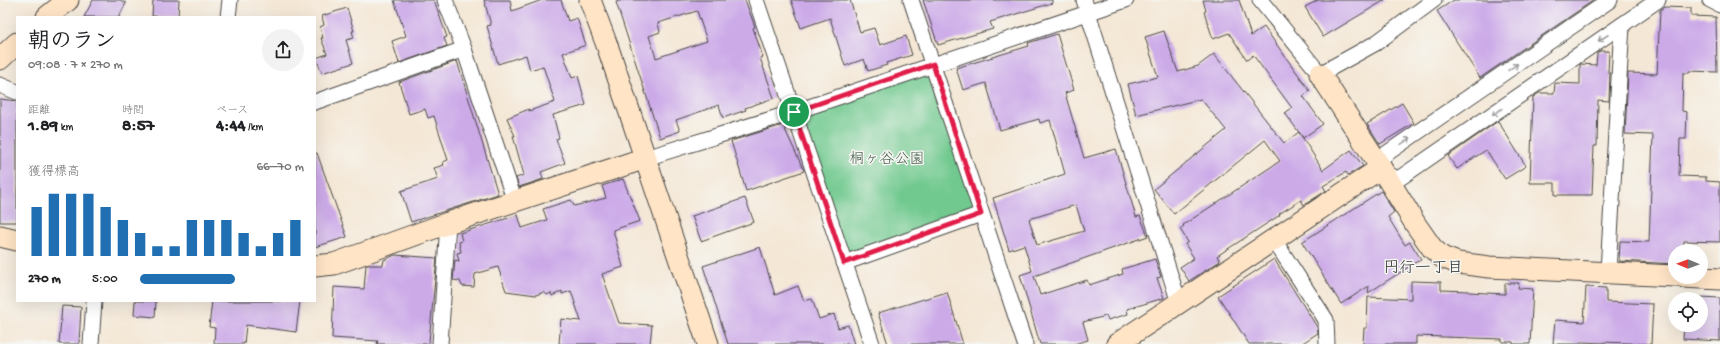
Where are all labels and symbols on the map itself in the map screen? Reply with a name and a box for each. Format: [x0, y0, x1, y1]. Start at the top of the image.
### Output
one-way arrow [1597, 34, 1609, 42]
one-way arrow [1507, 63, 1518, 71]
pin [777, 95, 811, 129]
one-way arrow [1491, 108, 1502, 116]
one-way arrow [1400, 137, 1411, 145]
park label: 桐ヶ谷公園 [849, 150, 925, 169]
north arrow [1668, 244, 1708, 284]
district label: 円行一丁目 [1383, 259, 1463, 279]

